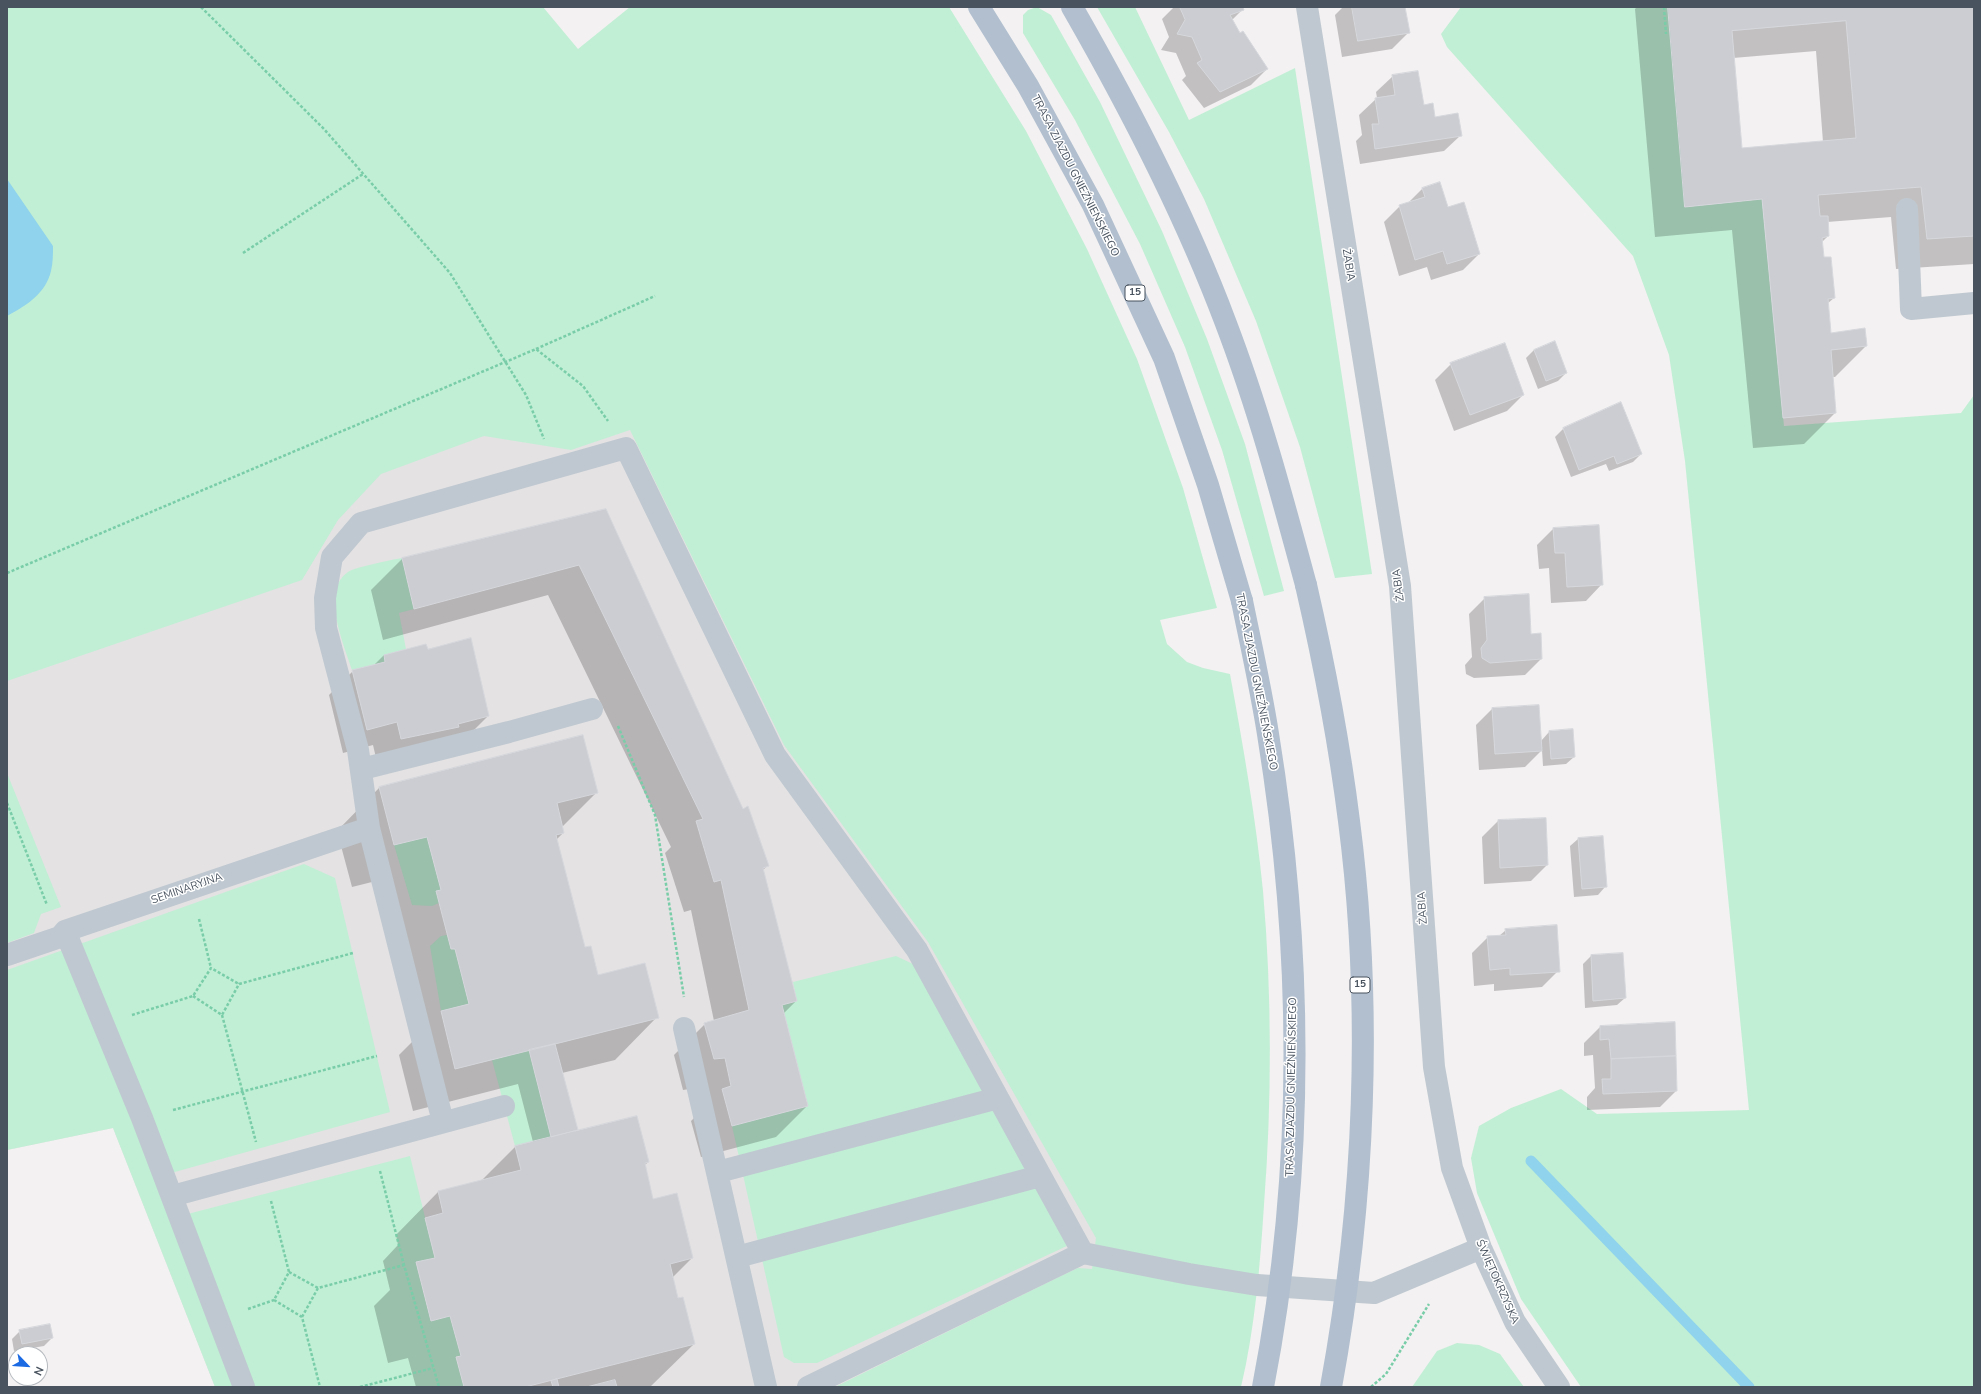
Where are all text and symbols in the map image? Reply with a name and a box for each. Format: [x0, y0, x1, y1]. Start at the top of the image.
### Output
street label: TRASA ZJAZDU GNIEŹNIEŃSKIEGO [1028, 93, 1122, 259]
street label: ŻABIA [1339, 248, 1357, 282]
road number: 15 [1125, 285, 1145, 301]
street label: ŻABIA [1390, 568, 1408, 602]
street label: TRASA ZJAZDU GNIEŹNIEŃSKIEGO [1232, 593, 1280, 771]
street label: SEMINARYJNA [150, 871, 224, 907]
street label: ŻABIA [1415, 891, 1431, 925]
road number: 15 [1350, 977, 1370, 993]
street label: TRASA ZJAZDU GNIEŹNIEŃSKIEGO [1284, 997, 1300, 1177]
street label: ŚWIĘTOKRZYSKA [1473, 1238, 1521, 1326]
north arrow [8, 1346, 48, 1386]
text: N [30, 1364, 47, 1378]

